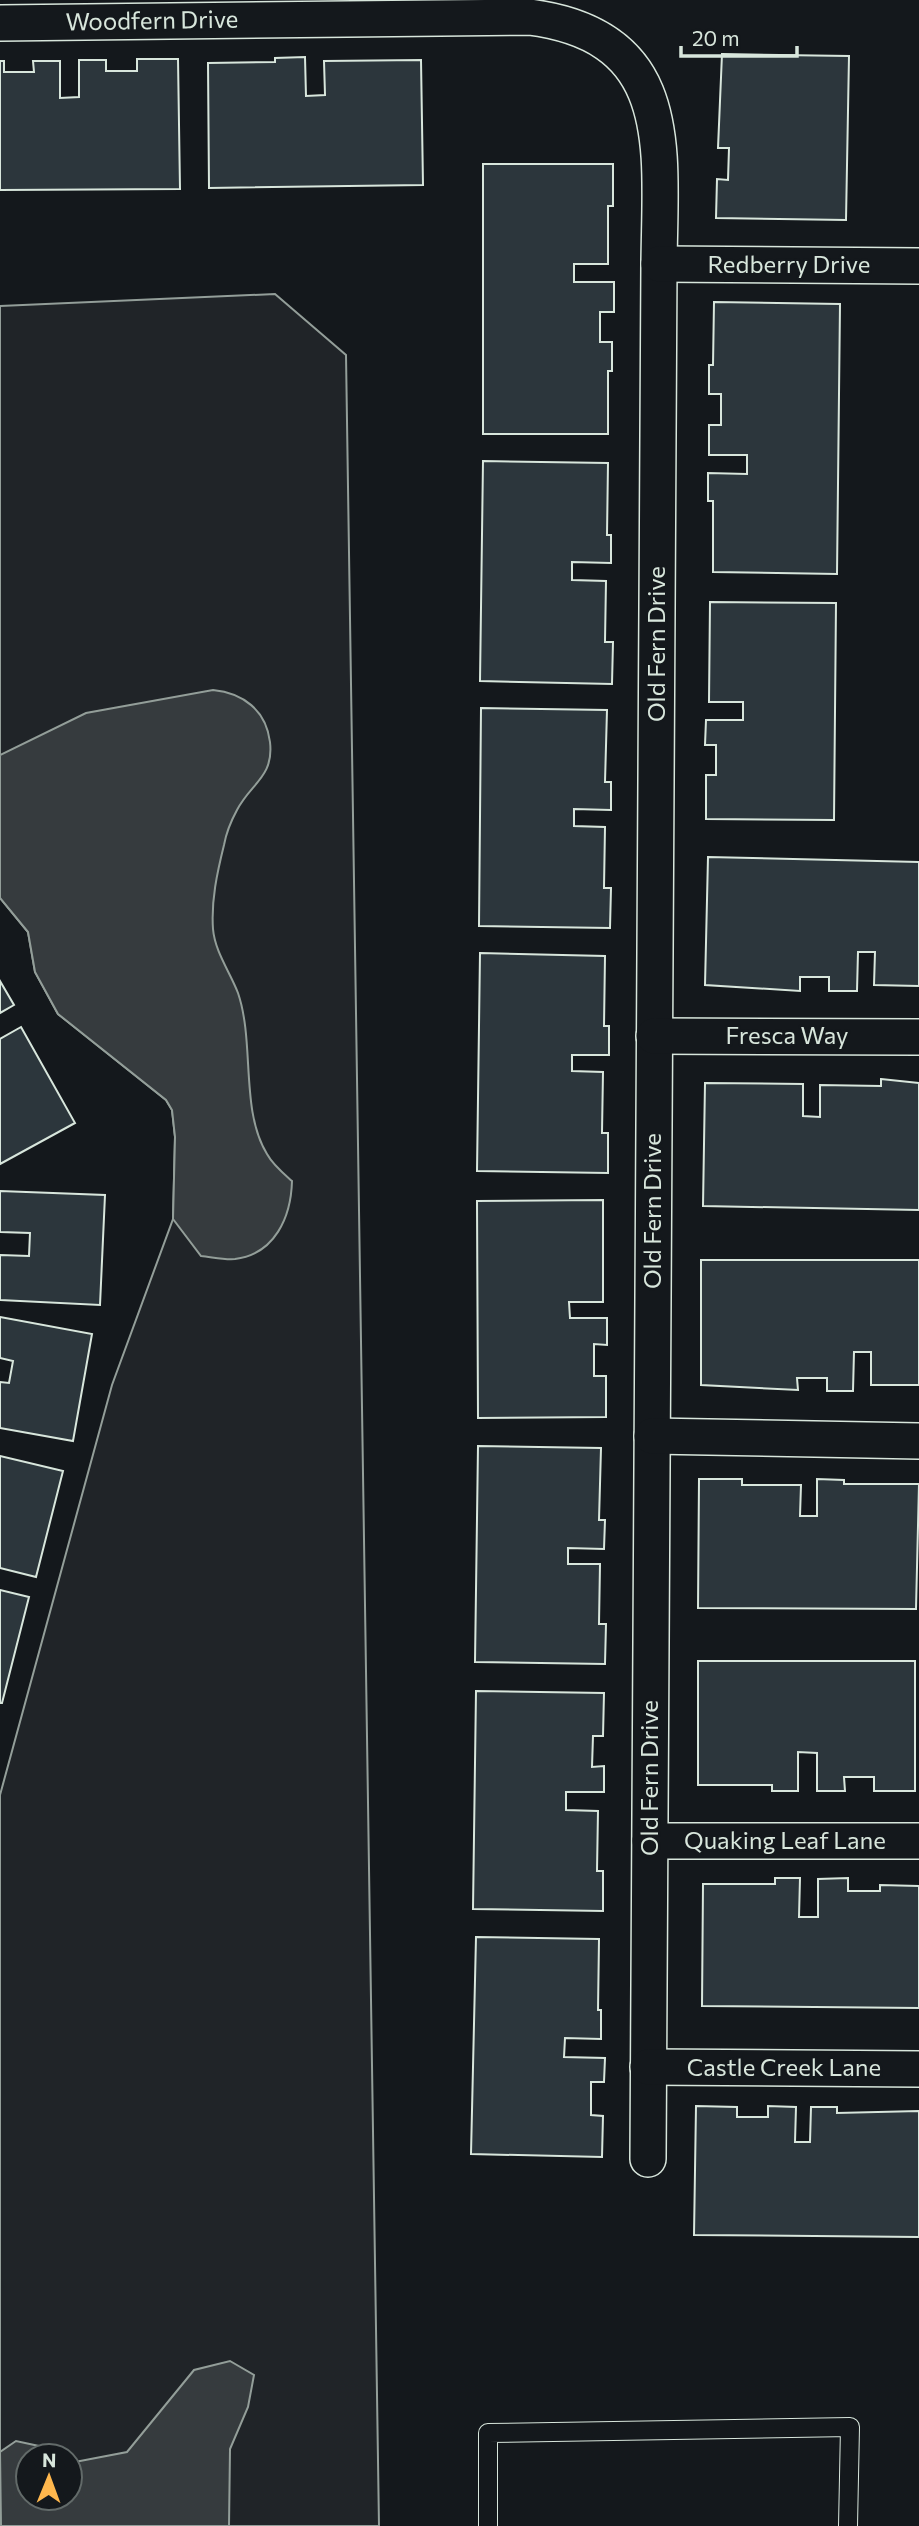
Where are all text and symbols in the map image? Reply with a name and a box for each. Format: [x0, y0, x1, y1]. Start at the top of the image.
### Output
street label: Woodfern Drive [65, 3, 239, 36]
scale bar [681, 14, 796, 58]
text: 20 m [692, 25, 740, 50]
street label: Redberry Drive [708, 249, 870, 278]
street label: Old Fern Drive [641, 566, 670, 722]
street label: Fresca Way [725, 1020, 849, 1049]
street label: Old Fern Drive [637, 1133, 666, 1289]
street label: Old Fern Drive [634, 1700, 663, 1856]
street label: Quaking Leaf Lane [684, 1825, 886, 1854]
street label: Castle Creek Lane [687, 2052, 881, 2081]
north arrow [14, 2442, 84, 2512]
text: N [42, 2448, 57, 2471]

